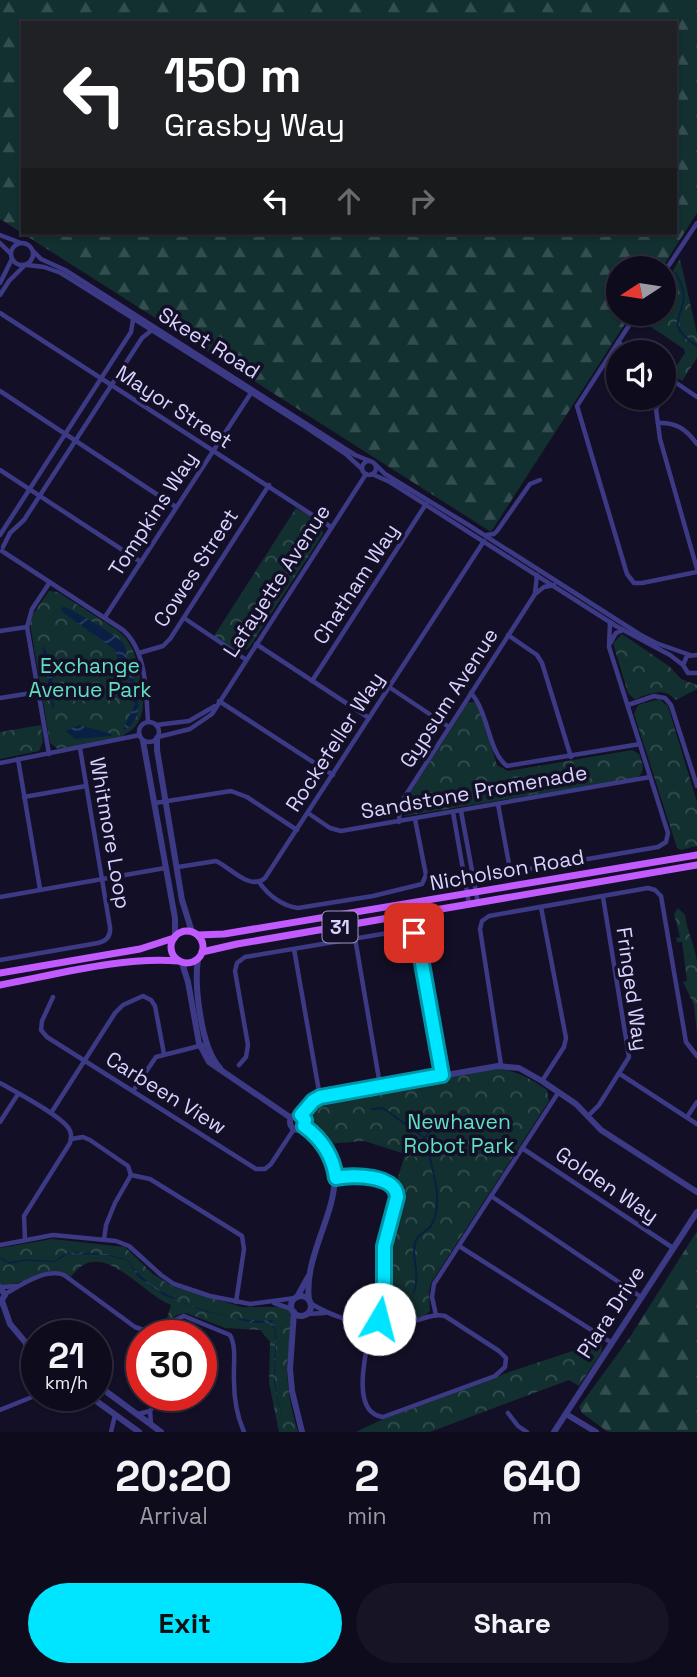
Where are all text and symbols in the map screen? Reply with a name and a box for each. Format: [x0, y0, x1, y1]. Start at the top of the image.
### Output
text: 150 m [164, 44, 302, 106]
icon: left [49, 49, 140, 140]
text: Grasby Way [164, 105, 345, 145]
icon: left [257, 182, 295, 220]
icon: ahead [330, 182, 368, 220]
icon: right [403, 182, 441, 220]
north arrow [606, 256, 676, 326]
map controls [606, 256, 676, 410]
street label: Skeet Road [153, 301, 265, 384]
button: sound [606, 340, 676, 410]
street label: Mayor Street [111, 359, 238, 454]
street label: Tompkins Way [102, 446, 203, 581]
street label: Lafayette Avenue [217, 499, 336, 662]
street label: Cowes Street [147, 503, 244, 632]
street label: Chatham Way [307, 518, 405, 649]
street label: Gypsum Avenue [393, 623, 504, 773]
park label: Exchange Avenue Park [28, 652, 152, 703]
street label: Rockefeller Way [279, 667, 390, 817]
street label: Whitmore Loop [84, 755, 137, 911]
street label: Sandstone Promenade [359, 758, 589, 825]
street label: Nicholson Road [428, 843, 586, 896]
pin [384, 903, 444, 963]
road number: 31 [322, 911, 358, 942]
icon: arrive [395, 914, 433, 952]
street label: Fringed Way [610, 925, 655, 1053]
street label: Carbeen View [101, 1045, 232, 1140]
park label: Newhaven Robot Park [403, 1108, 515, 1159]
street label: Golden Way [550, 1140, 664, 1229]
street label: Piara Drive [571, 1260, 651, 1363]
position arrow [342, 1282, 416, 1356]
speed limit sign: 30 [126, 1320, 217, 1411]
text: 21 [48, 1334, 85, 1378]
text: km/h [45, 1371, 88, 1394]
text: 20:20 [115, 1450, 232, 1503]
text: 2 [354, 1450, 379, 1503]
text: 640 [502, 1450, 582, 1503]
text: Arrival [139, 1501, 208, 1531]
text: min [347, 1501, 387, 1531]
text: m [532, 1501, 552, 1531]
button: Exit [28, 1583, 342, 1663]
button: Share [356, 1583, 669, 1663]

